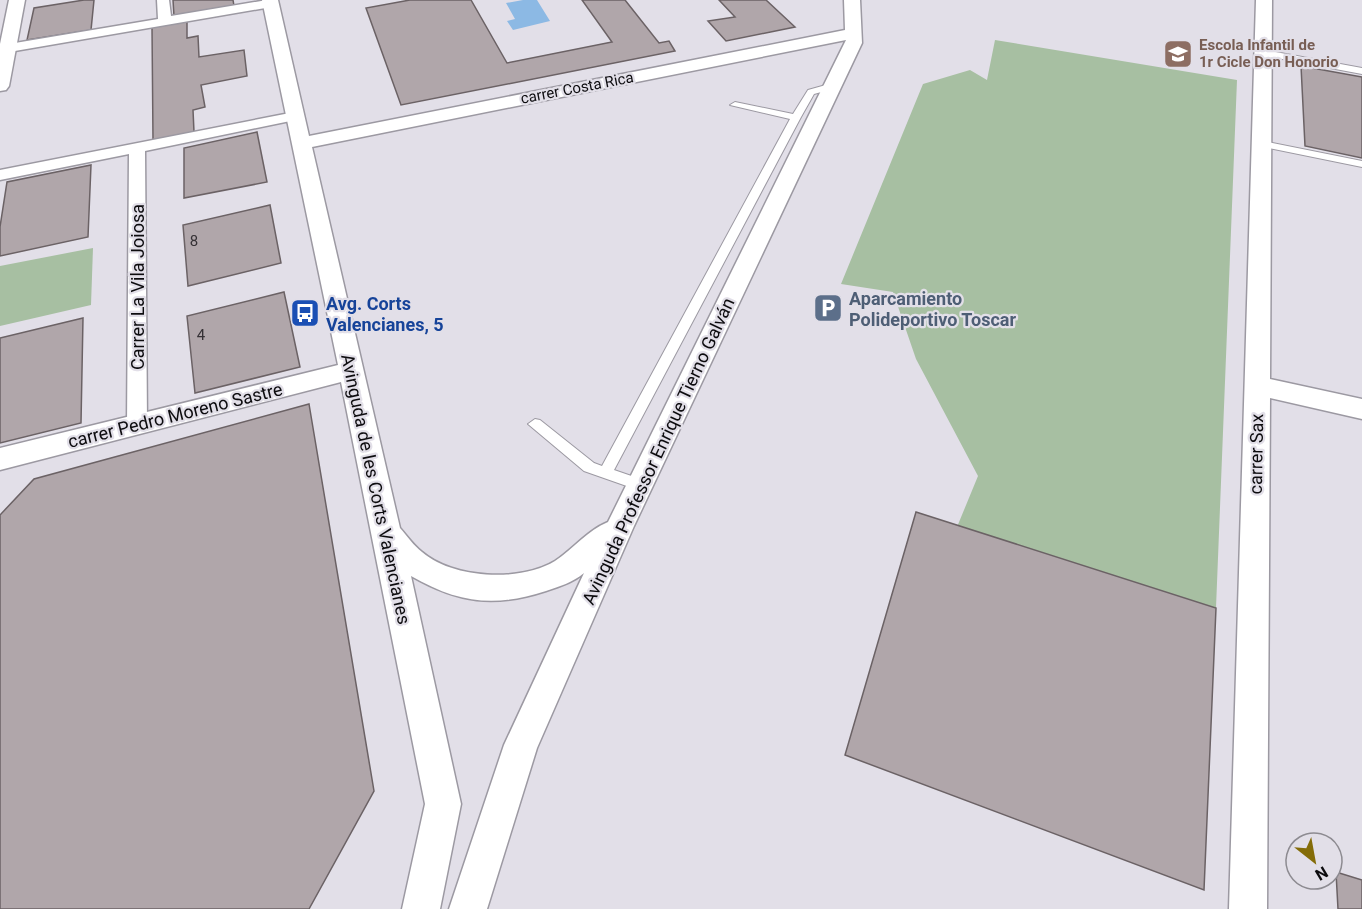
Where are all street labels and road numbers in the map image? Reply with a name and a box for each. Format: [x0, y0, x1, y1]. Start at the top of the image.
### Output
street label: carrer Costa Rica [519, 68, 635, 108]
street label: Carrer La Vila Joiosa [127, 204, 148, 370]
street label: Avinguda Professor Enrique Tierno Galván [577, 294, 739, 608]
street label: Avinguda de les Corts Valencianes [337, 352, 415, 626]
street label: carrer Pedro Moreno Sastre [66, 378, 284, 452]
street label: carrer Sax [1245, 413, 1267, 495]

